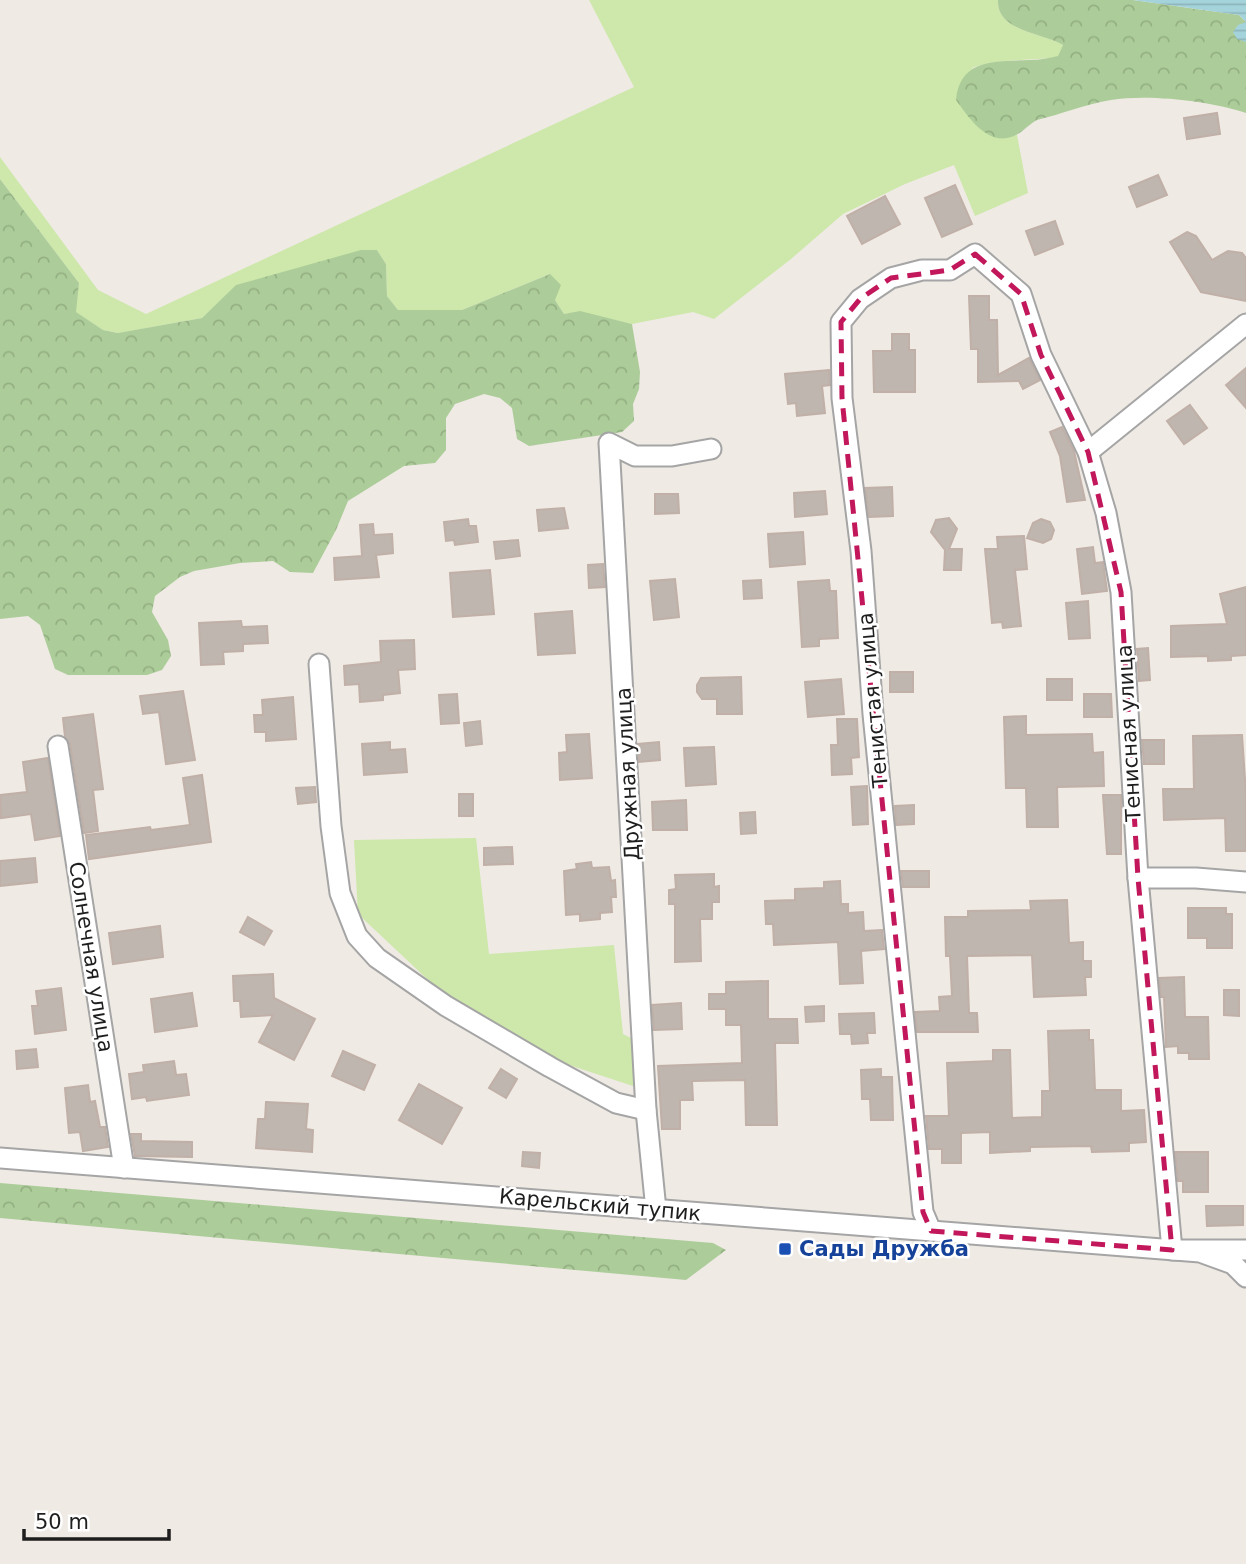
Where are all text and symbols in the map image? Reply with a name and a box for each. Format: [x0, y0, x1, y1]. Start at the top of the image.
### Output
street label: Тенистая улица [853, 611, 893, 790]
street label: Тенисная улица [1112, 644, 1146, 823]
street label: Дружная улица [611, 687, 645, 861]
street label: Солнечная улица [64, 860, 118, 1054]
street label: Карельский тупик [498, 1184, 702, 1226]
place label: Сады Дружба [799, 1237, 969, 1261]
marker: Сады Дружба [777, 1241, 793, 1257]
scale bar [24, 1498, 170, 1542]
text: 50 m [35, 1510, 89, 1534]

